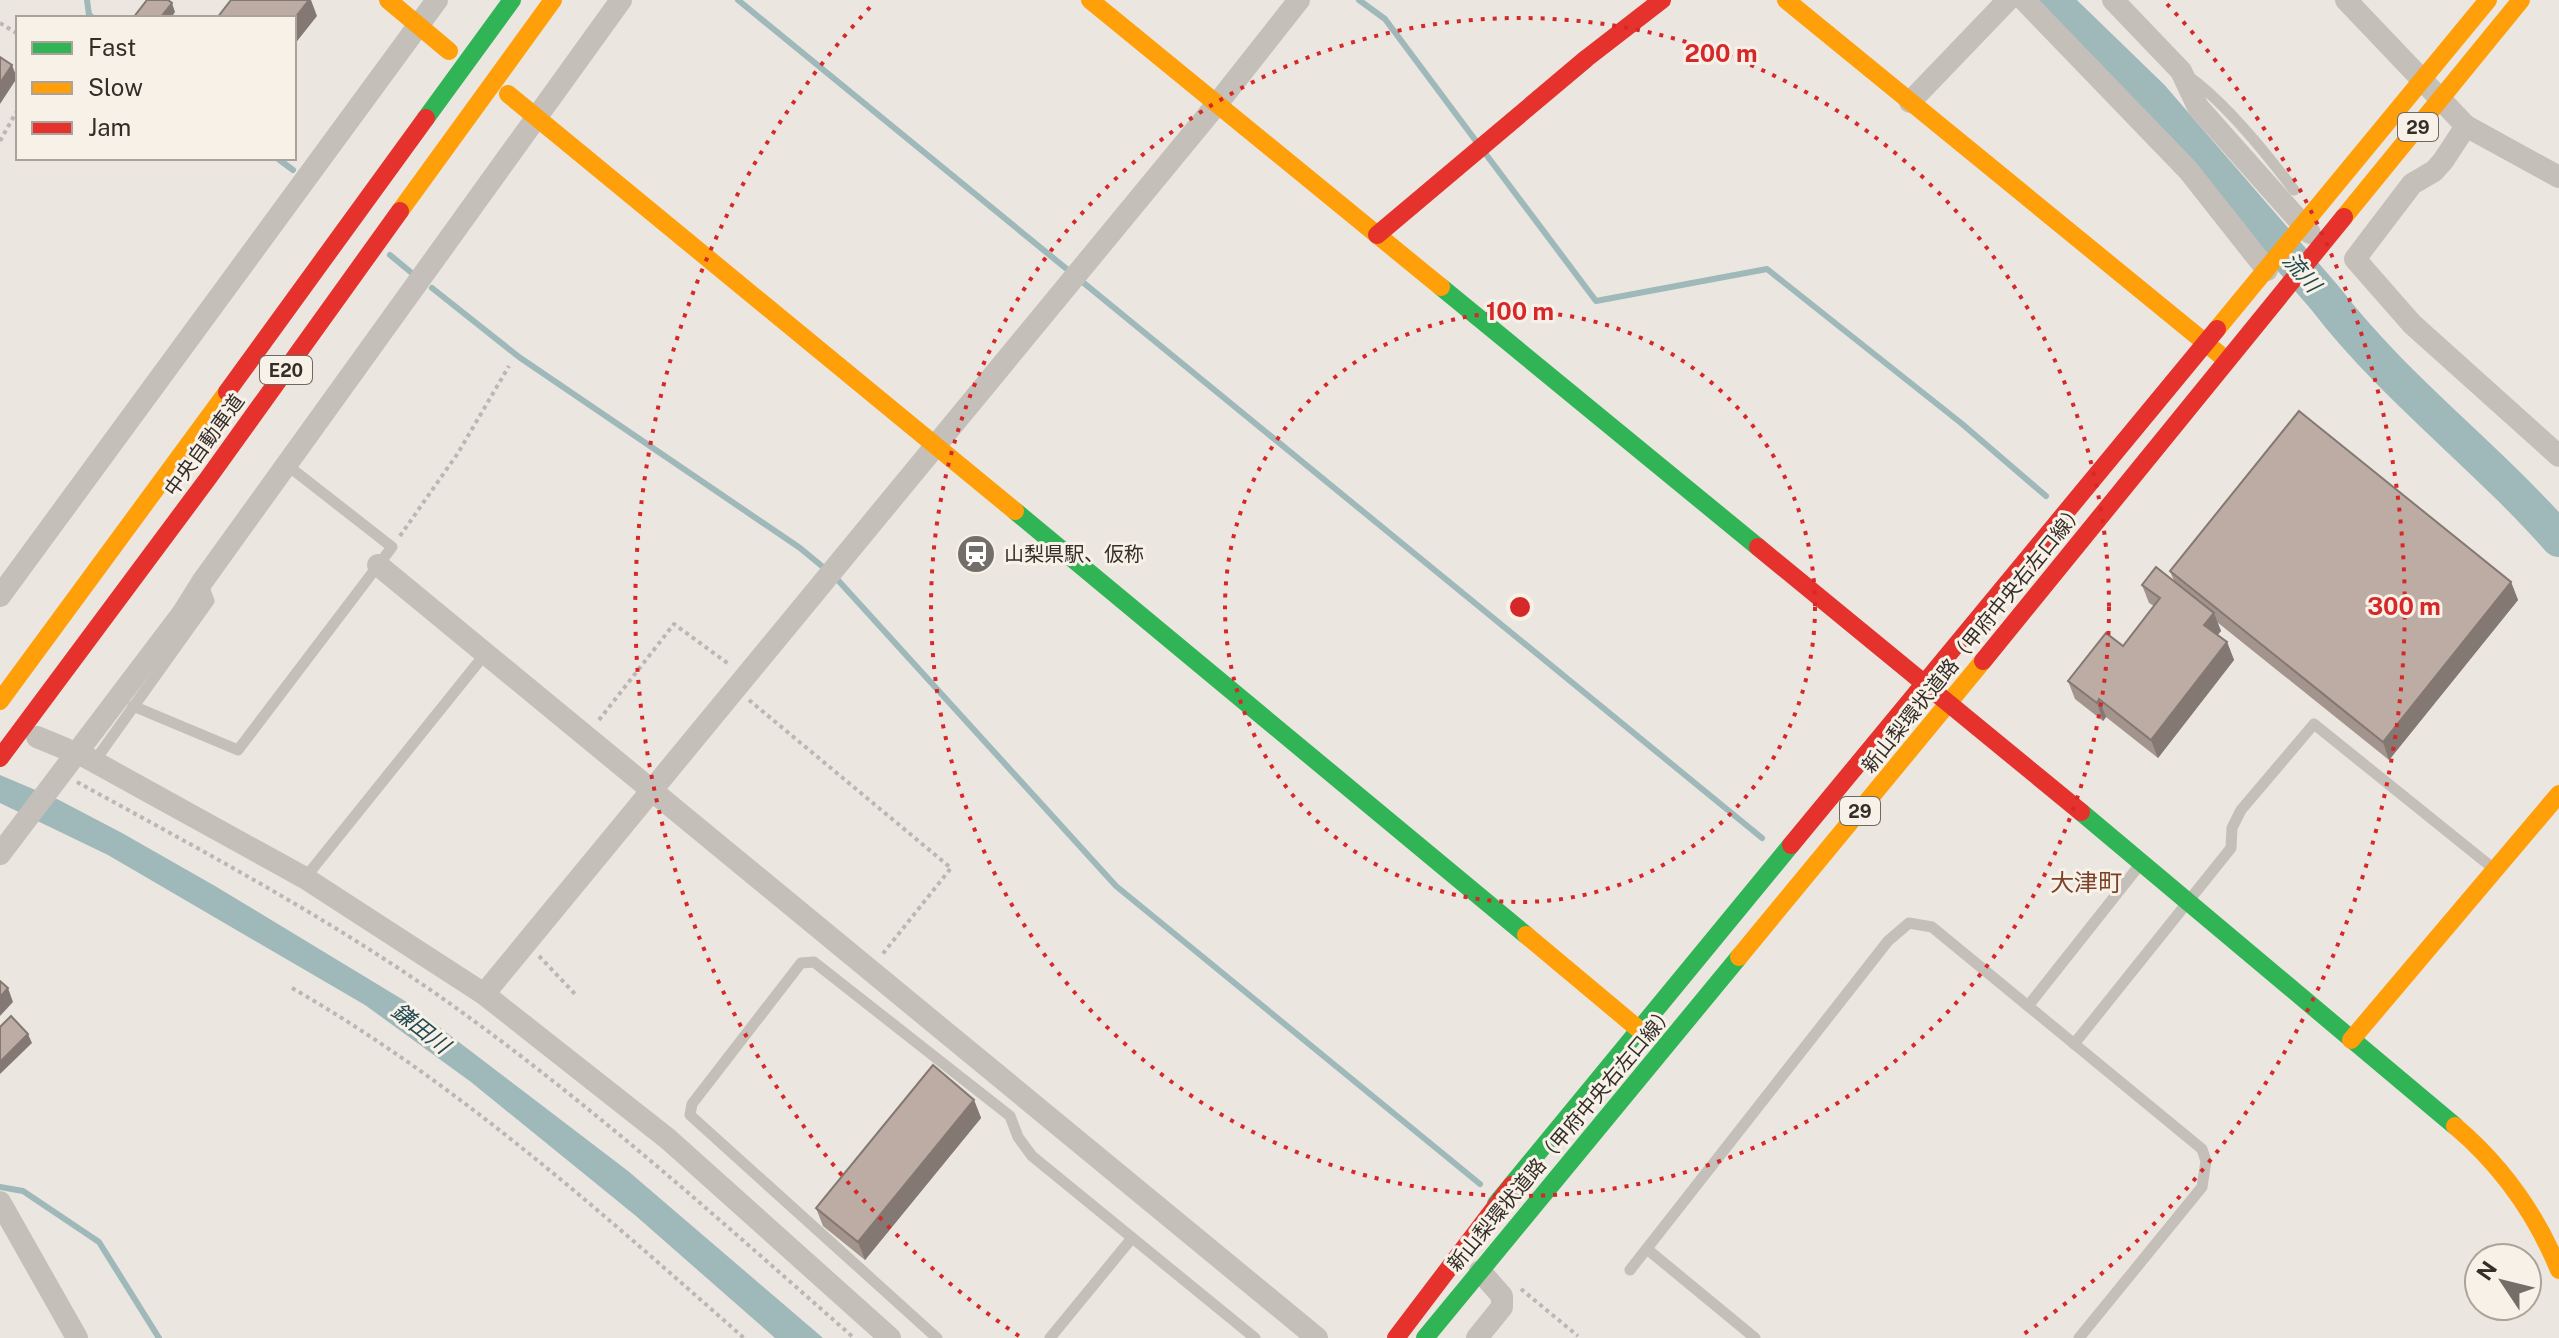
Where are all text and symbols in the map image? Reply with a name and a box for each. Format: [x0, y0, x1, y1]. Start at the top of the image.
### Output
legend [16, 16, 296, 160]
text: Fast [88, 33, 136, 61]
text: 200 m [1684, 39, 1758, 67]
text: Slow [88, 73, 143, 101]
text: Jam [88, 113, 131, 141]
road number: 29 [2398, 113, 2438, 141]
water label: 流川 [2278, 247, 2328, 299]
text: 100 m [1486, 297, 1554, 325]
road number: E20 [260, 356, 312, 384]
street label: 中央自動車道 [159, 389, 249, 501]
street label: 新山梨環状道路（甲府中央右左口線） [1857, 498, 2089, 778]
station icon: 山梨県駅、仮称 [955, 533, 997, 575]
place label: 山梨県駅、仮称 [1004, 542, 1144, 566]
text: 300 m [2367, 592, 2441, 620]
centre of rings [1506, 593, 1534, 621]
road number: 29 [1840, 797, 1880, 825]
district label: 大津町 [2050, 868, 2122, 896]
water label: 鎌田川 [387, 997, 457, 1060]
street label: 新山梨環状道路（甲府中央右左口線） [1443, 1000, 1679, 1276]
north arrow [2463, 1242, 2543, 1322]
text: N [2471, 1256, 2502, 1285]

